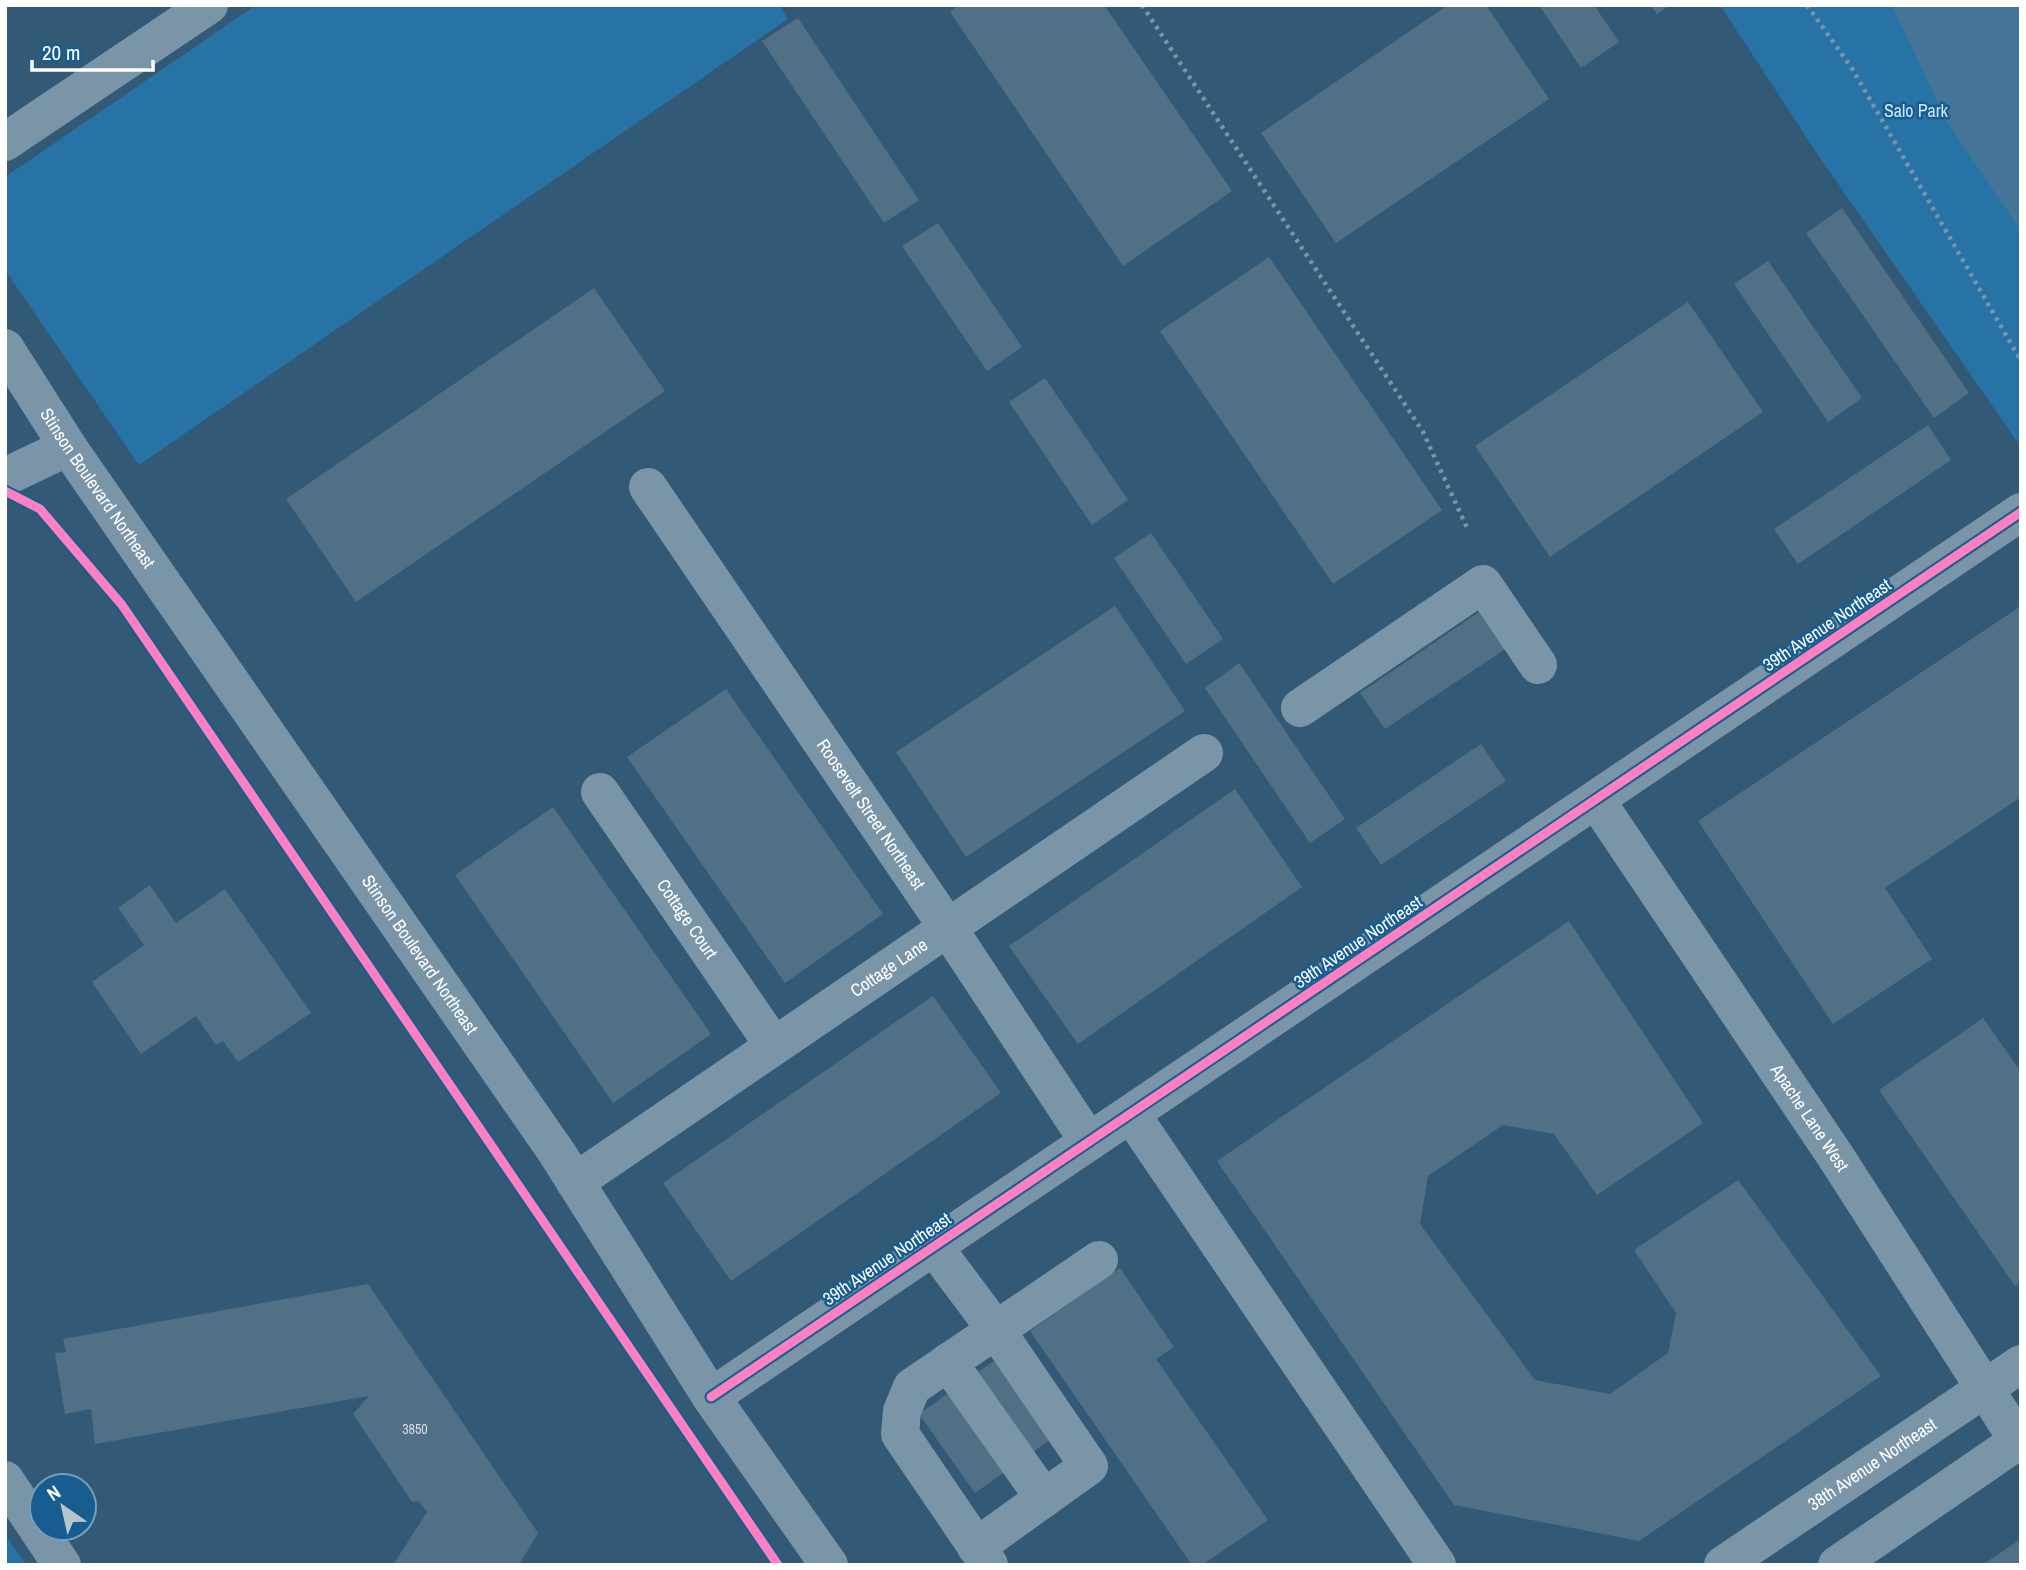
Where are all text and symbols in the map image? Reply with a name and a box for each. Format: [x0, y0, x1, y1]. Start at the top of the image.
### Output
scale bar [32, 28, 152, 72]
text: 20 m [42, 38, 80, 67]
park label: Salo Park [1884, 98, 1949, 123]
street label: Stinson Boulevard Northeast [34, 403, 161, 573]
street label: 39th Avenue Northeast [1758, 572, 1896, 677]
street label: Roosevelt Street Northeast [811, 734, 931, 895]
street label: Stinson Boulevard Northeast [356, 870, 484, 1039]
street label: Cottage Court [651, 874, 724, 964]
street label: 39th Avenue Northeast [1289, 889, 1427, 994]
street label: Cottage Lane [845, 932, 932, 1003]
street label: Apache Lane West [1764, 1058, 1855, 1176]
street label: 39th Avenue Northeast [818, 1206, 956, 1311]
street label: 38th Avenue Northeast [1803, 1412, 1941, 1516]
house number: 3850 [402, 1420, 428, 1438]
north arrow [28, 1472, 98, 1542]
text: N [42, 1479, 65, 1507]

